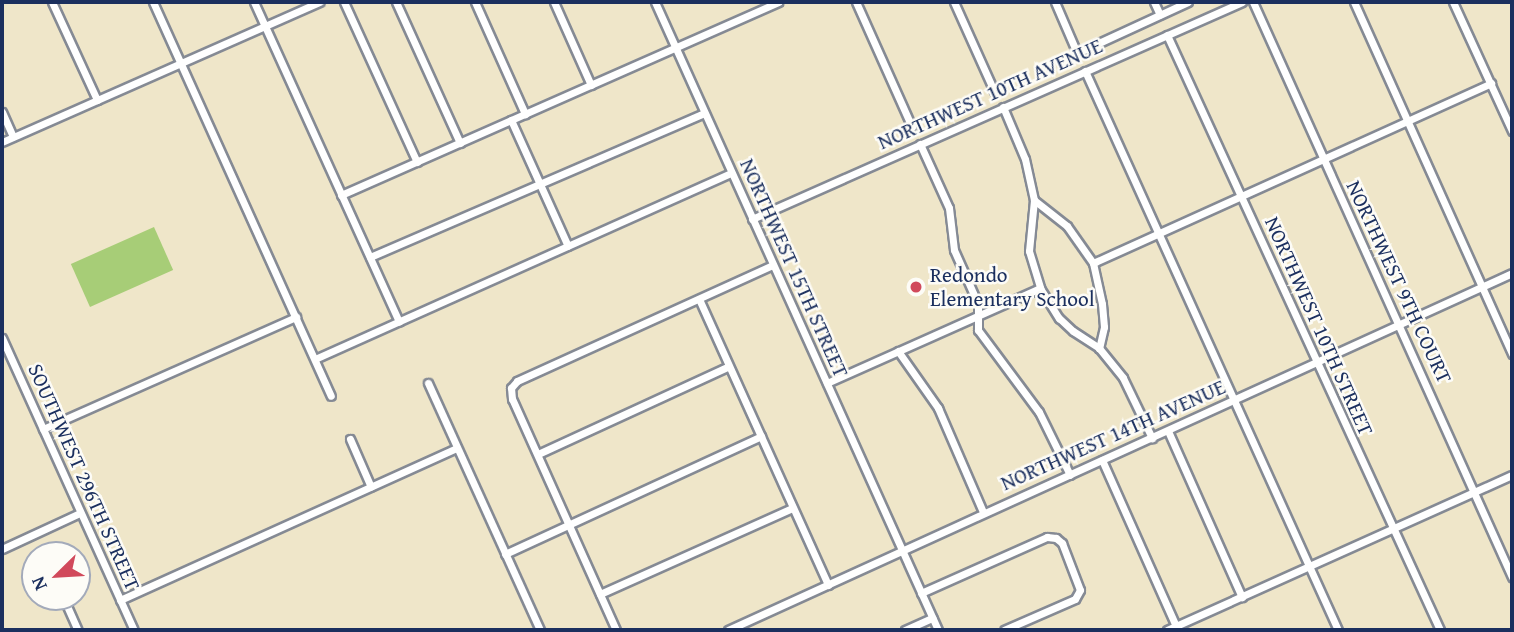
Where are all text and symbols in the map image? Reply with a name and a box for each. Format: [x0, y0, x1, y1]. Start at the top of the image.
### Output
street label: NORTHWEST 10TH AVENUE [874, 33, 1106, 155]
street label: NORTHWEST 15TH STREET [734, 155, 854, 381]
street label: NORTHWEST 9TH COURT [1341, 177, 1457, 387]
street label: NORTHWEST 10TH STREET [1259, 213, 1379, 439]
place label: Redondo Elementary School [930, 262, 1095, 312]
marker: Redondo Elementary School [908, 279, 924, 295]
street label: SOUTHWEST 296TH STREET [23, 360, 145, 594]
street label: NORTHWEST 14TH AVENUE [997, 374, 1229, 496]
north arrow [21, 541, 91, 611]
text: N [23, 572, 54, 595]

